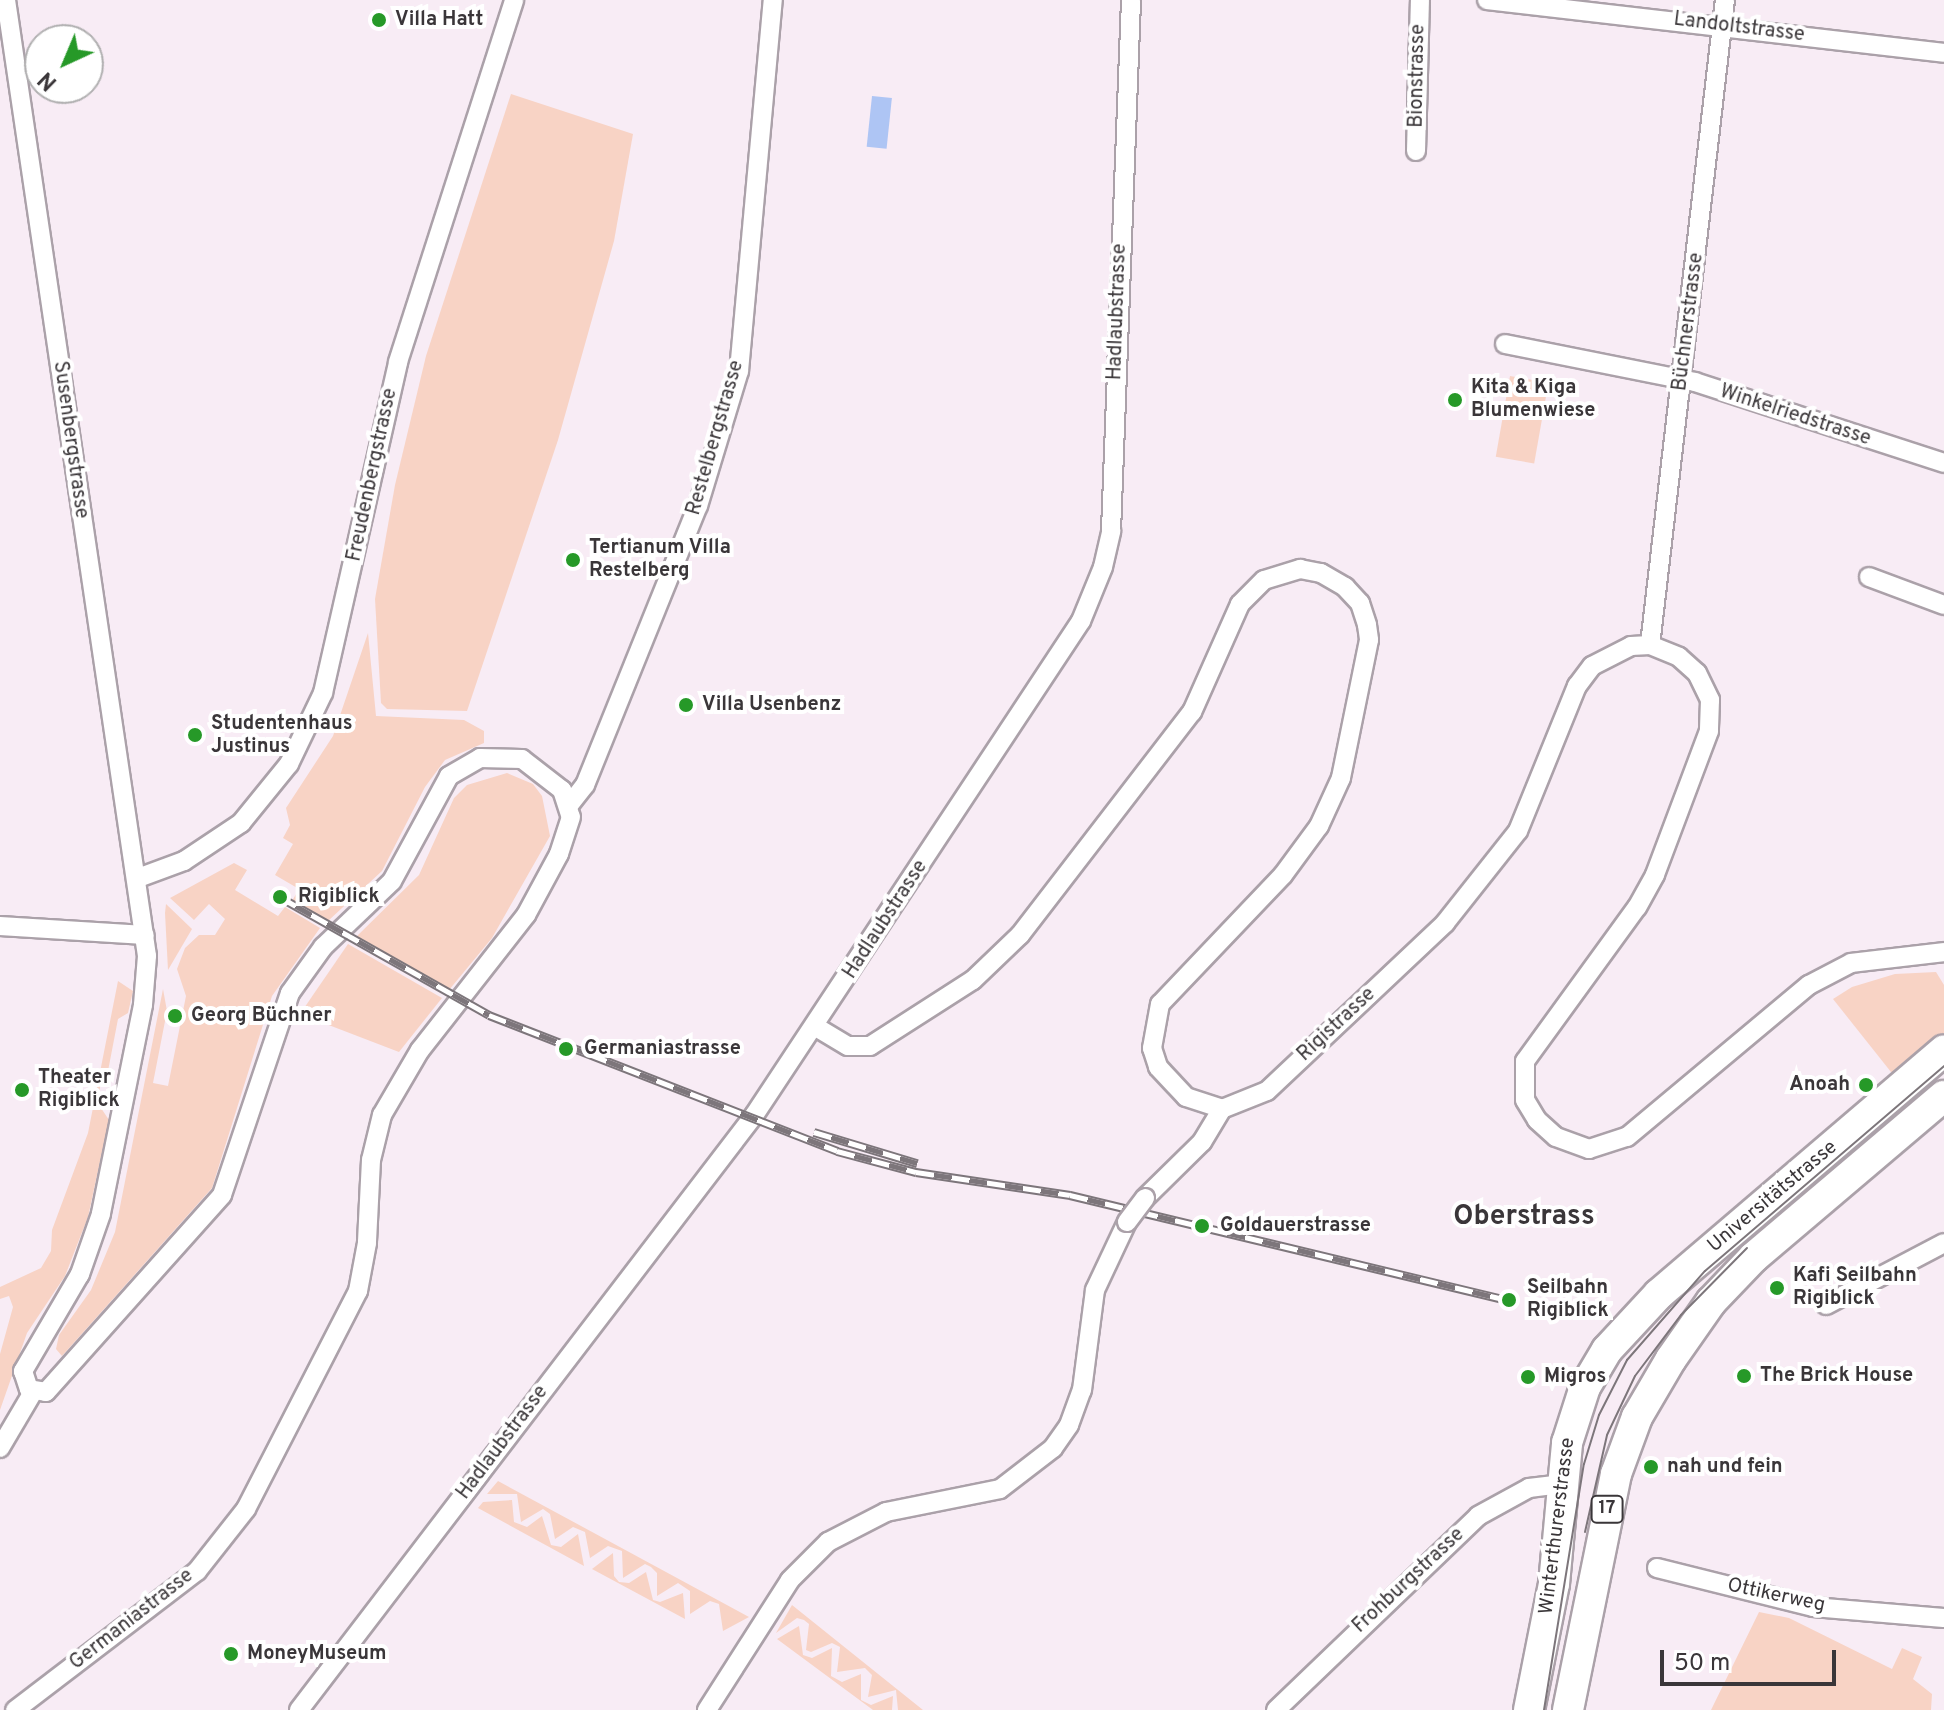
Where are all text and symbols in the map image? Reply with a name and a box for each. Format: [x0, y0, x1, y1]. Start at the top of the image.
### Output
place label: Villa Hatt [395, 8, 483, 32]
street label: Landoltstrasse [1672, 8, 1806, 48]
marker: Villa Hatt [370, 11, 388, 29]
north arrow [24, 24, 104, 104]
street label: Bionstrasse [1405, 24, 1431, 128]
text: N [33, 65, 63, 95]
street label: Hadlaubstrasse [1104, 243, 1132, 381]
street label: Büchnerstrasse [1669, 251, 1709, 393]
street label: Restelbergstrasse [682, 358, 750, 518]
street label: Susenbergstrasse [47, 360, 93, 520]
place label: Kita & Kiga Blumenwiese [1471, 376, 1595, 423]
street label: Winkelriedstrasse [1716, 380, 1874, 452]
street label: Freudenbergstrasse [343, 386, 403, 564]
marker: Kita & Kiga Blumenwiese [1446, 391, 1464, 409]
place label: Tertianum Villa Restelberg [589, 536, 732, 583]
marker: Tertianum Villa Restelberg [564, 551, 582, 569]
place label: Villa Usenbenz [702, 693, 841, 717]
marker: Villa Usenbenz [677, 696, 695, 714]
place label: Studentenhaus Justinus [211, 712, 353, 759]
marker: Studentenhaus Justinus [186, 726, 204, 744]
street label: Hadlaubstrasse [839, 856, 933, 984]
place label: Rigiblick [298, 885, 380, 909]
marker: Rigiblick [269, 886, 291, 908]
street label: Rigistrasse [1293, 983, 1381, 1067]
place label: Georg Büchner [191, 1004, 332, 1028]
marker: Georg Büchner [166, 1007, 184, 1025]
place label: Germaniastrasse [584, 1037, 741, 1061]
marker: Germaniastrasse [555, 1038, 577, 1060]
place label: Theater Rigiblick [38, 1066, 120, 1113]
place label: Anoah [1789, 1073, 1850, 1097]
marker: Anoah [1857, 1076, 1875, 1094]
marker: Theater Rigiblick [13, 1081, 31, 1099]
street label: Universitätstrasse [1703, 1136, 1843, 1258]
district label: Oberstrass [1453, 1200, 1595, 1234]
place label: Goldauerstrasse [1220, 1214, 1371, 1238]
marker: Goldauerstrasse [1191, 1215, 1213, 1237]
place label: Kafi Seilbahn Rigiblick [1793, 1264, 1917, 1311]
place label: Seilbahn Rigiblick [1527, 1276, 1609, 1323]
marker: Kafi Seilbahn Rigiblick [1768, 1279, 1786, 1297]
marker: Seilbahn Rigiblick [1498, 1289, 1520, 1311]
place label: The Brick House [1760, 1364, 1913, 1388]
place label: Migros [1544, 1365, 1606, 1389]
marker: The Brick House [1735, 1367, 1753, 1385]
marker: Migros [1519, 1368, 1537, 1386]
street label: Hadlaubstrasse [452, 1381, 554, 1505]
street label: Winterthurerstrasse [1535, 1436, 1581, 1616]
place label: nah und fein [1667, 1455, 1783, 1479]
marker: nah und fein [1642, 1458, 1660, 1476]
road number: 17 [1589, 1495, 1625, 1523]
street label: Frohburgstrasse [1348, 1523, 1470, 1639]
street label: Germaniastrasse [65, 1564, 199, 1676]
street label: Ottikerweg [1725, 1574, 1827, 1618]
scale bar [1664, 1634, 1840, 1684]
place label: MoneyMuseum [247, 1642, 387, 1666]
marker: MoneyMuseum [222, 1645, 240, 1663]
text: 50 m [1674, 1649, 1730, 1679]

